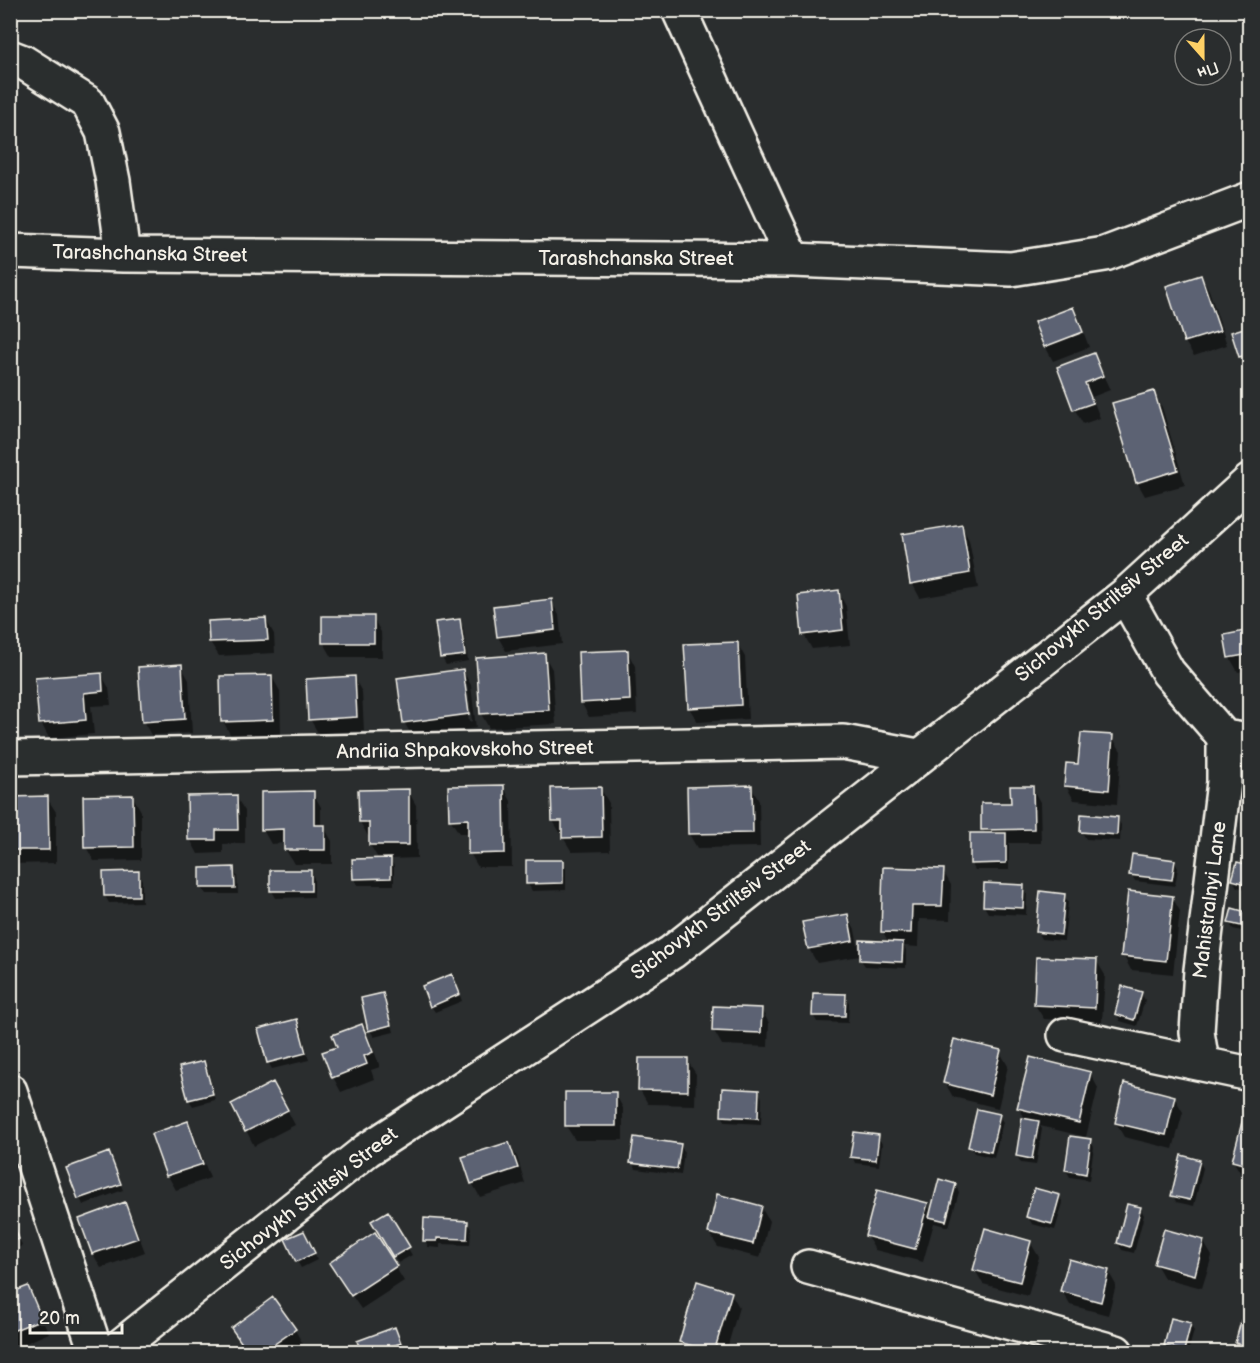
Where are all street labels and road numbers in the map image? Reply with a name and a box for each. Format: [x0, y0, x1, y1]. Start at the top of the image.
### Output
street label: Tarashchanska Street [52, 240, 248, 268]
street label: Tarashchanska Street [538, 247, 734, 271]
street label: Sichovykh Striltsiv Street [1011, 529, 1193, 687]
street label: Andriia Shpakovskoho Street [336, 736, 594, 764]
street label: Mahistralnyi Lane [1188, 820, 1232, 980]
street label: Sichovykh Striltsiv Street [626, 835, 816, 985]
street label: Sichovykh Striltsiv Street [215, 1122, 403, 1276]

